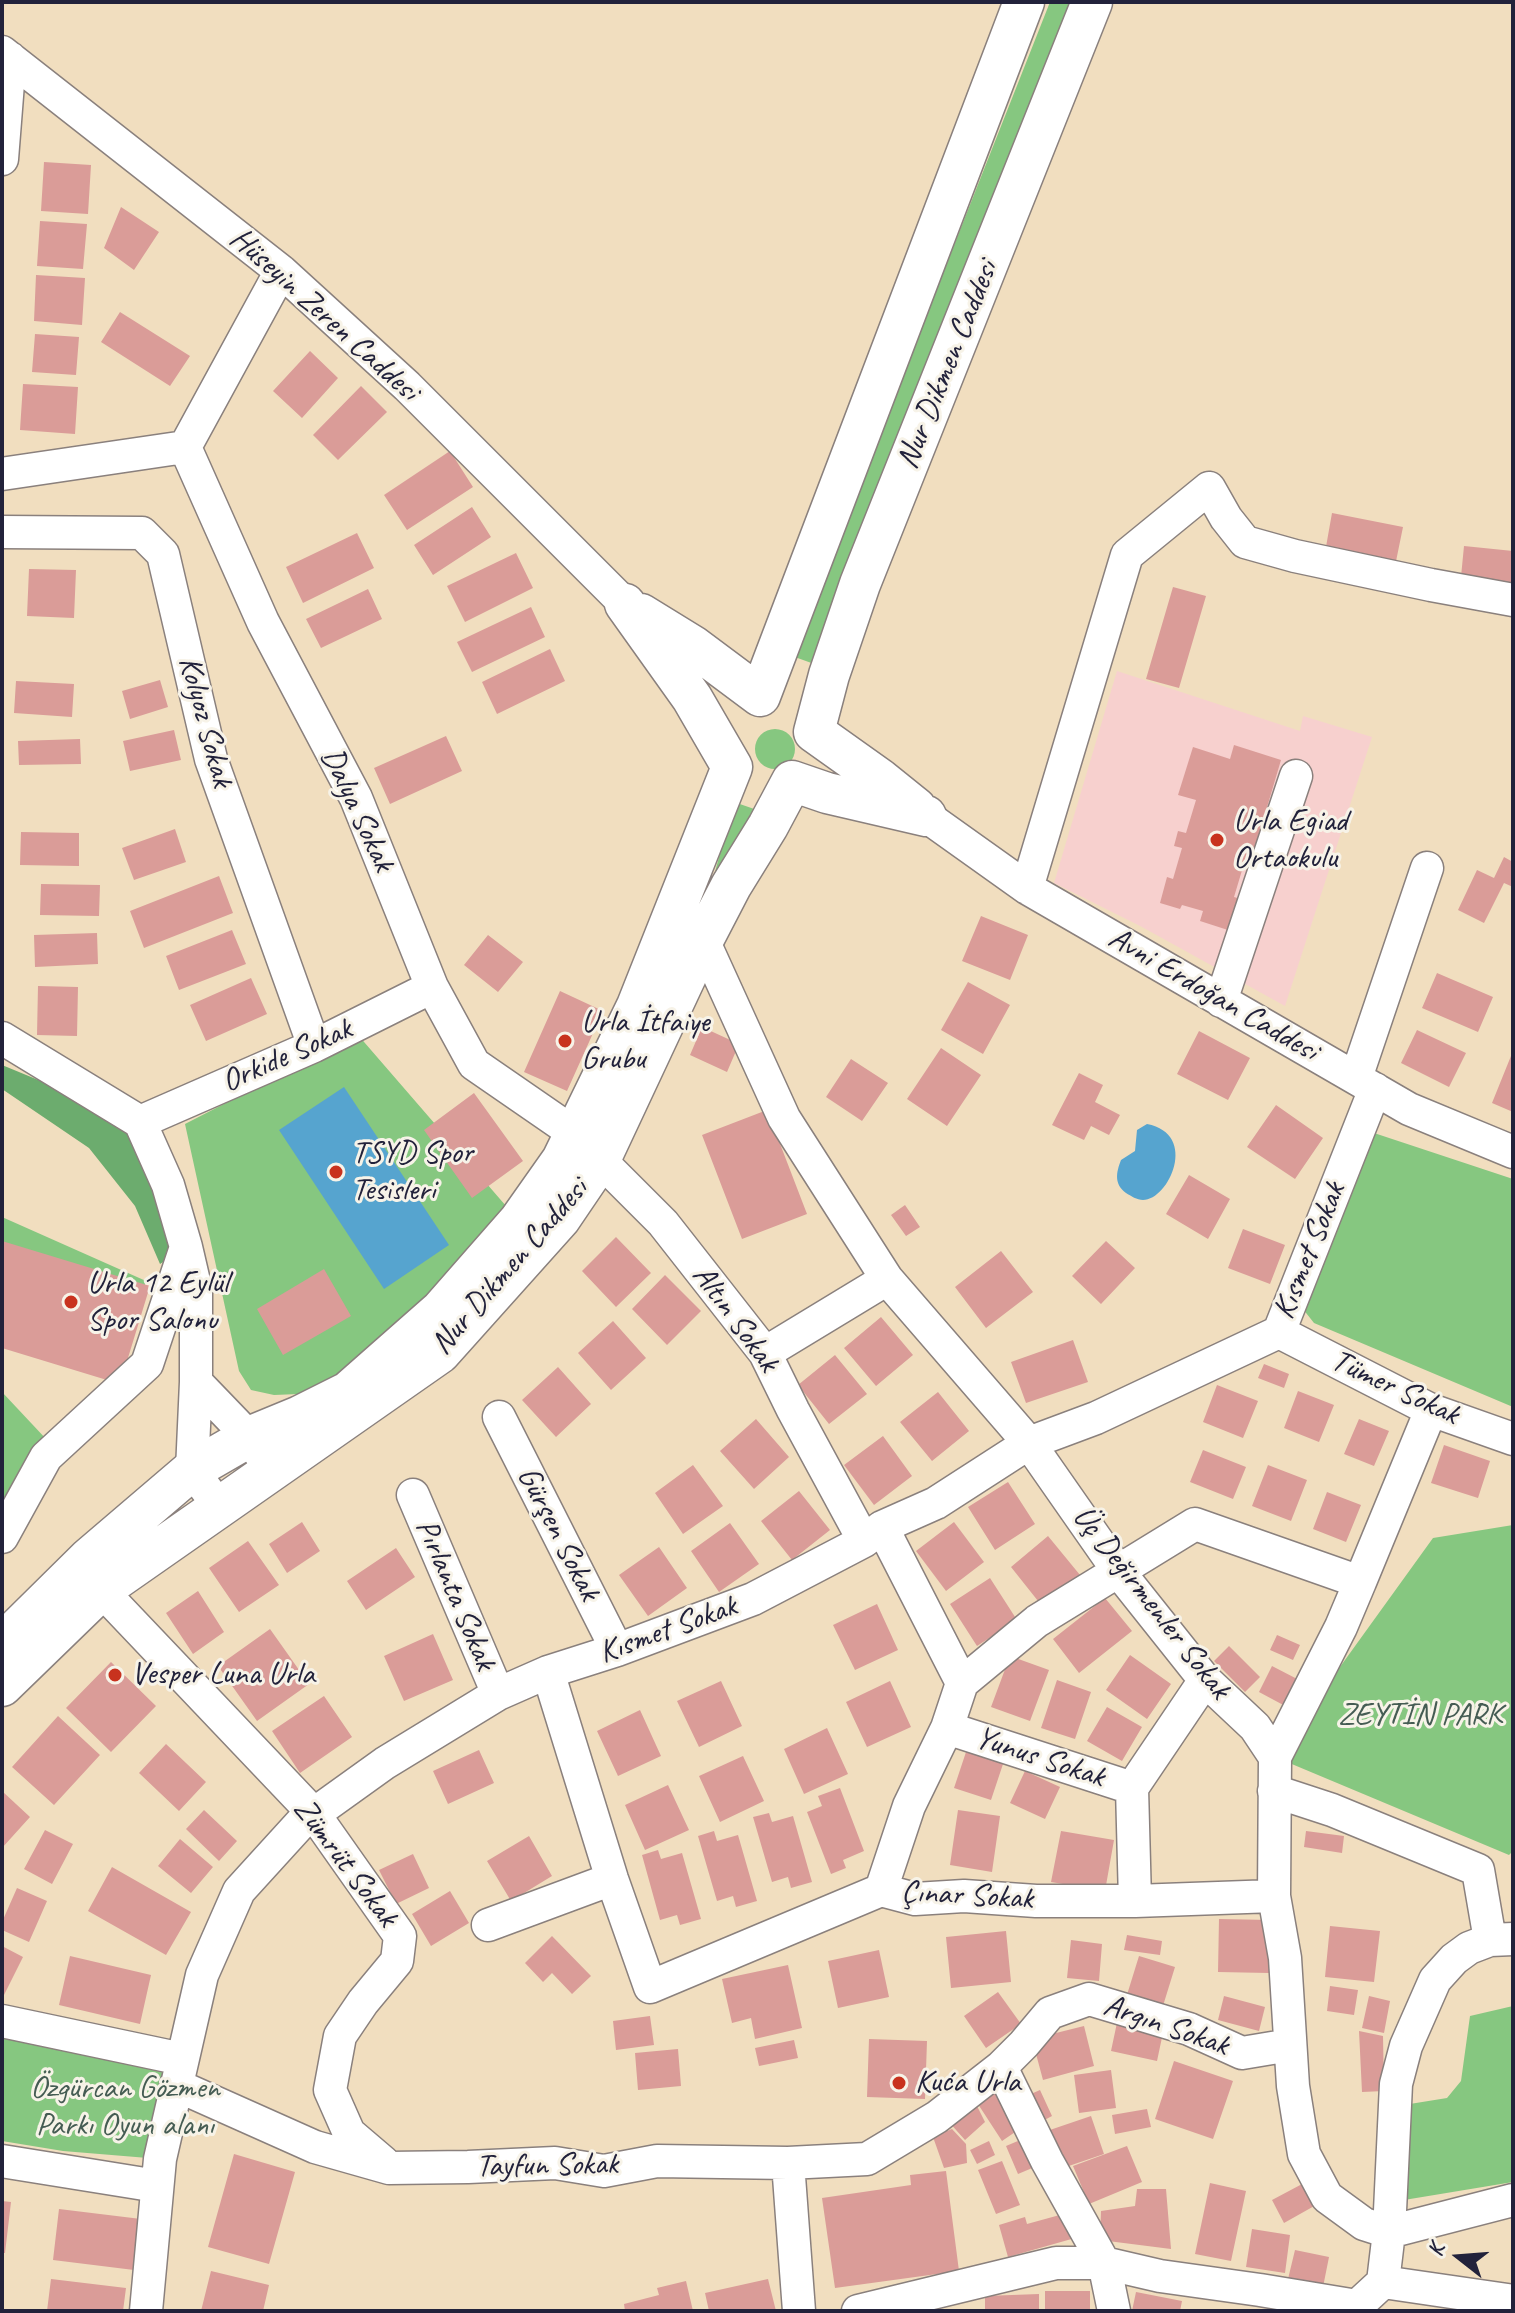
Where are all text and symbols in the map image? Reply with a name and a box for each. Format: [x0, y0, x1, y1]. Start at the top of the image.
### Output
street label: Hüseyin Zeren Caddesi [221, 220, 427, 410]
street label: Nur Dikmen Caddesi [889, 256, 1007, 474]
street label: Kolyoz Sokak [169, 652, 241, 792]
street label: Dalya Sokak [312, 742, 402, 878]
place label: Urla Egiad Ortaokulu [1233, 803, 1347, 878]
marker: Urla Egiad Ortaokulu [1208, 831, 1226, 849]
street label: Avni Erdoğan Caddesi [1101, 919, 1325, 1071]
place label: Urla İtfaiye Grubu [581, 1004, 709, 1079]
street label: Orkide Sokak [216, 1010, 358, 1102]
marker: Urla İtfaiye Grubu [556, 1032, 574, 1050]
place label: TSYD Spor Tesisleri [352, 1135, 473, 1210]
marker: TSYD Spor Tesisleri [327, 1163, 345, 1181]
street label: Nur Dikmen Caddesi [423, 1171, 597, 1363]
street label: Kısmet Sokak [1265, 1177, 1355, 1325]
street label: Altın Sokak [683, 1258, 787, 1380]
place label: Urla 12 Eylül Spor Salonu [87, 1265, 228, 1340]
marker: Urla 12 Eylül Spor Salonu [62, 1293, 80, 1311]
street label: Tümer Sokak [1325, 1342, 1465, 1434]
street label: Gürşen Sokak [508, 1461, 608, 1607]
street label: Üç Değirmenler Sokak [1064, 1499, 1238, 1707]
street label: Pırlanta Sokak [406, 1514, 504, 1676]
street label: Kısmet Sokak [594, 1587, 742, 1673]
place label: Vesper Luna Urla [131, 1656, 315, 1694]
marker: Vesper Luna Urla [106, 1666, 124, 1684]
park label: ZEYTİN PARK [1338, 1697, 1502, 1735]
street label: Yunus Sokak [971, 1719, 1109, 1797]
street label: Zümrüt Sokak [284, 1791, 406, 1935]
street label: Çınar Sokak [900, 1873, 1034, 1919]
street label: Argın Sokak [1099, 1987, 1233, 2065]
place label: Kuća Urla [915, 2064, 1021, 2102]
park label: Özgürcan Gözmen Parkı Oyun alanı [30, 2070, 220, 2145]
marker: Kuća Urla [890, 2074, 908, 2092]
street label: Tayfun Sokak [476, 2146, 618, 2186]
north arrow [1419, 2217, 1499, 2297]
text: K [1421, 2241, 1451, 2259]

